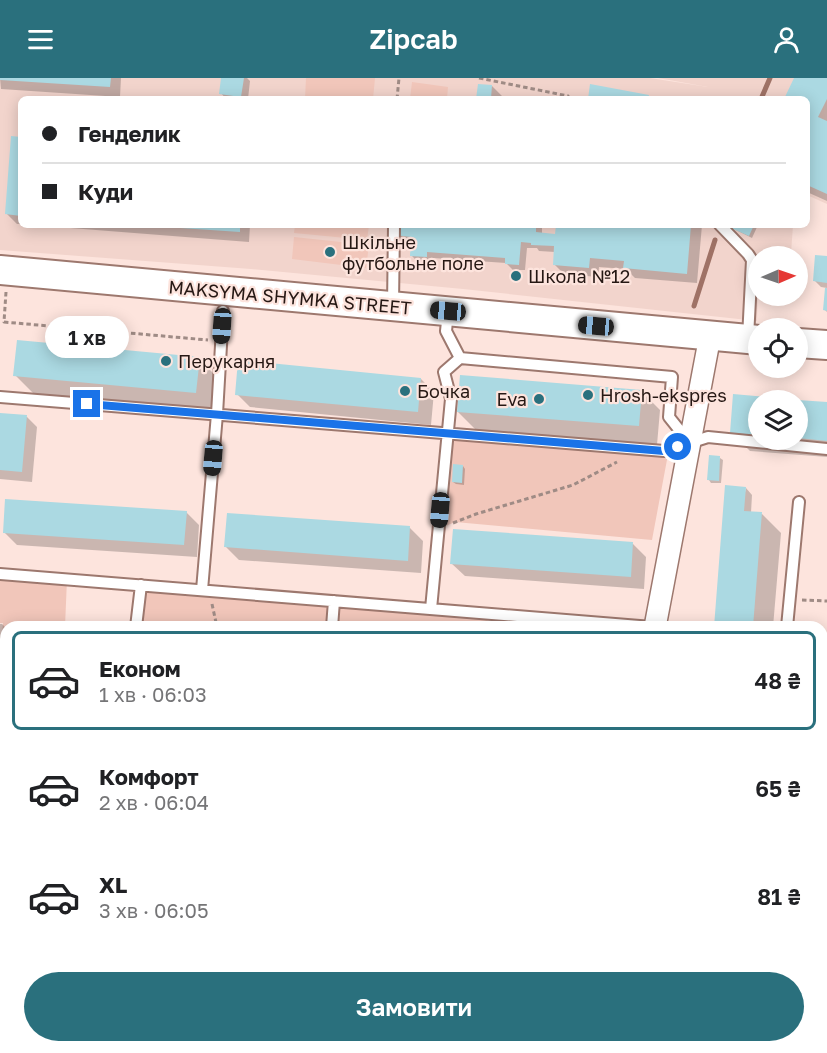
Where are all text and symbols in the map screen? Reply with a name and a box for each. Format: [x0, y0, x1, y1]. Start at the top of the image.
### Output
icon: menu [24, 23, 57, 56]
text: Zipcab [370, 23, 458, 55]
icon: person [770, 23, 803, 56]
text: Генделик [78, 120, 181, 147]
text: Куди [78, 178, 133, 205]
place label: Шкільне футбольне поле [342, 231, 484, 274]
marker: Шкільне футбольне поле [323, 245, 337, 259]
north arrow [748, 246, 808, 306]
map controls [748, 246, 808, 450]
place label: Школа №12 [528, 265, 630, 287]
marker: Школа №12 [509, 269, 523, 283]
street label: MAKSYMA SHYMKA STREET [168, 275, 412, 319]
car [429, 300, 467, 322]
car [212, 307, 232, 345]
car [577, 315, 615, 337]
callout: 1 хв [45, 317, 129, 359]
button: locate [748, 318, 808, 378]
text: 1 хв [68, 325, 106, 349]
place label: Перукарня [178, 350, 275, 372]
marker: Перукарня [159, 354, 173, 368]
place label: Бочка [417, 380, 470, 402]
marker: Бочка [398, 384, 412, 398]
place label: Hrosh-ekspres [600, 384, 727, 406]
place label: Eva [496, 388, 527, 410]
marker: Hrosh-ekspres [581, 388, 595, 402]
route end [73, 390, 100, 417]
button: layers [748, 390, 808, 450]
marker: Eva [532, 392, 546, 406]
route start [664, 433, 691, 460]
car [202, 439, 224, 477]
car [429, 491, 451, 529]
icon: car [27, 654, 81, 708]
text: Економ [99, 655, 181, 682]
text: 48 ₴ [754, 667, 801, 694]
text: 1 хв · 06:03 [99, 682, 207, 706]
icon: car [27, 762, 81, 816]
text: Комфорт [99, 763, 199, 790]
text: 65 ₴ [755, 775, 801, 802]
text: 2 хв · 06:04 [99, 790, 209, 814]
icon: car [27, 870, 81, 924]
text: XL [99, 871, 127, 898]
text: 81 ₴ [757, 883, 801, 910]
text: 3 хв · 06:05 [99, 898, 209, 922]
button: Замовити [24, 972, 804, 1041]

